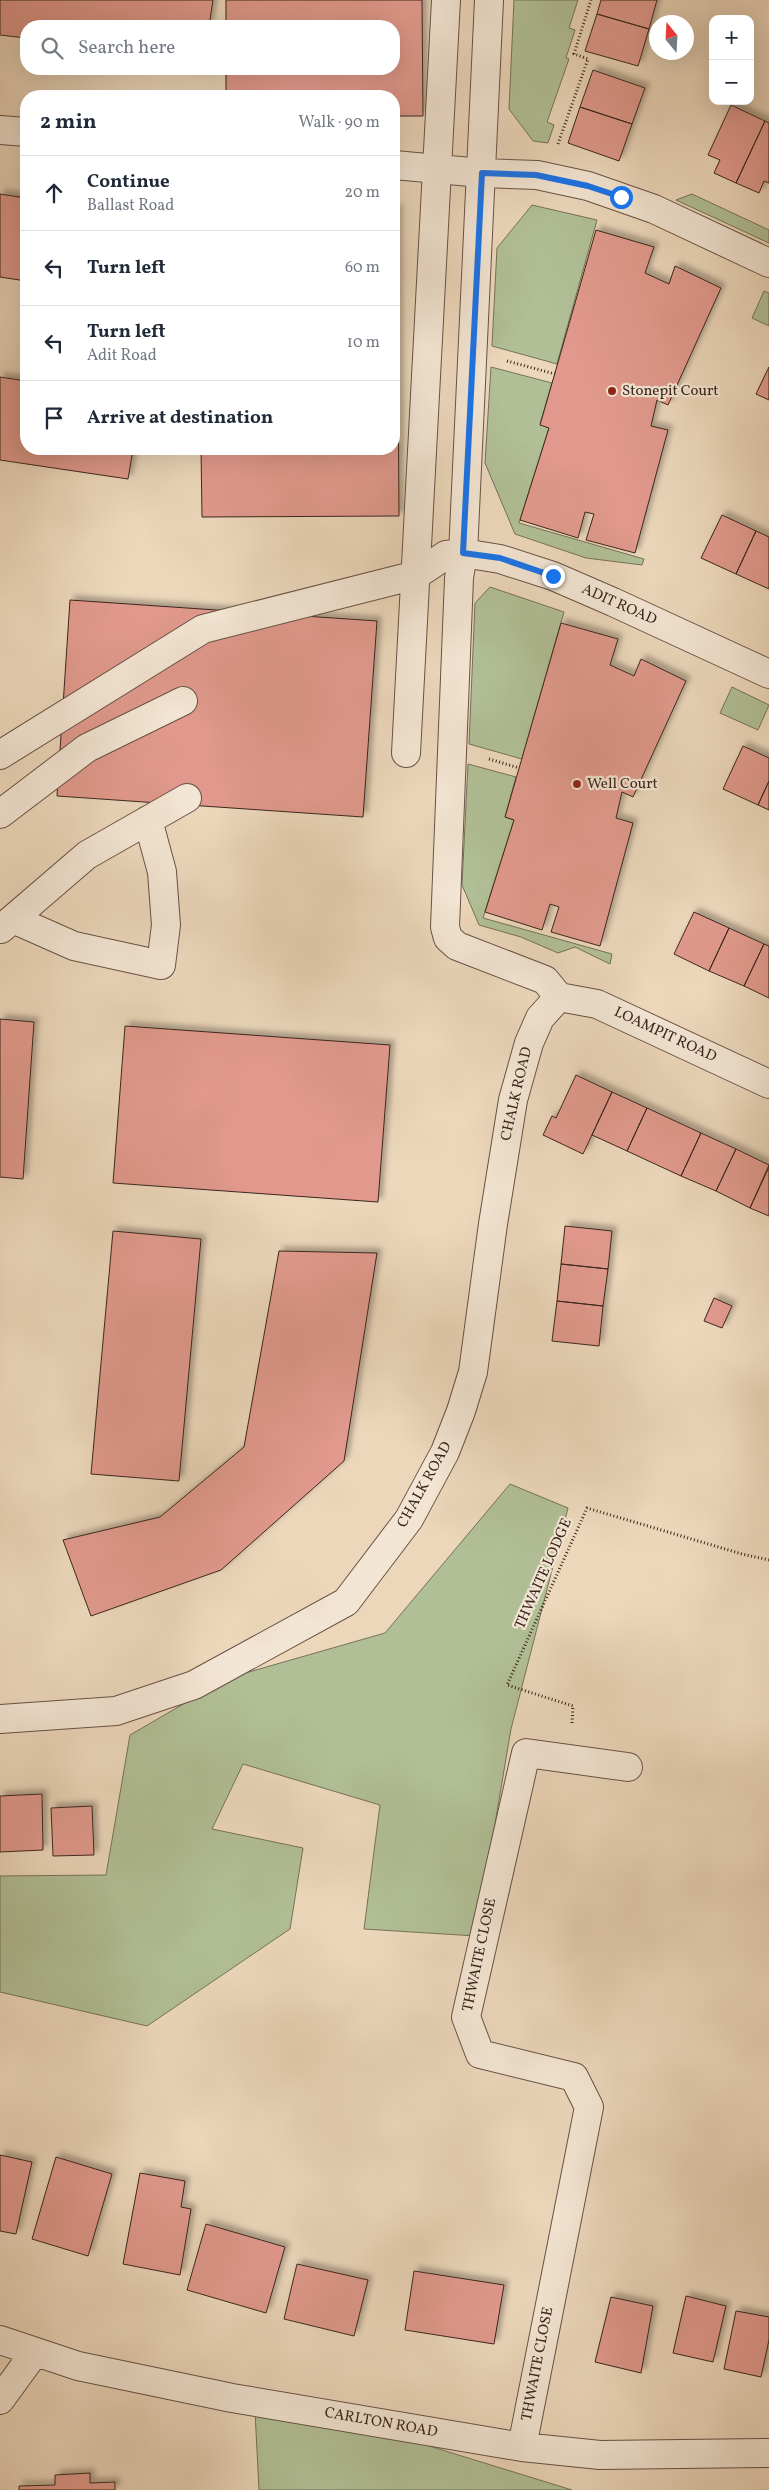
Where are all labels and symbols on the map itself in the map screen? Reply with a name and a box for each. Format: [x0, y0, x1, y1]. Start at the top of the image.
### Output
north arrow [649, 15, 694, 60]
route start [610, 186, 633, 209]
place label: Stonepit Court [622, 381, 719, 402]
marker: Stonepit Court [606, 385, 618, 397]
route end [542, 565, 565, 588]
street label: ADIT ROAD [578, 579, 660, 631]
place label: Well Court [587, 774, 658, 795]
marker: Well Court [571, 778, 583, 790]
street label: LOAMPIT ROAD [610, 1002, 720, 1068]
street label: CHALK ROAD [496, 1045, 538, 1143]
street label: CHALK ROAD [393, 1438, 457, 1532]
street label: THWAITE LODGE [510, 1515, 578, 1633]
street label: THWAITE CLOSE [458, 1896, 502, 2014]
street label: THWAITE CLOSE [517, 2305, 559, 2423]
street label: CARLTON ROAD [323, 2403, 439, 2443]

